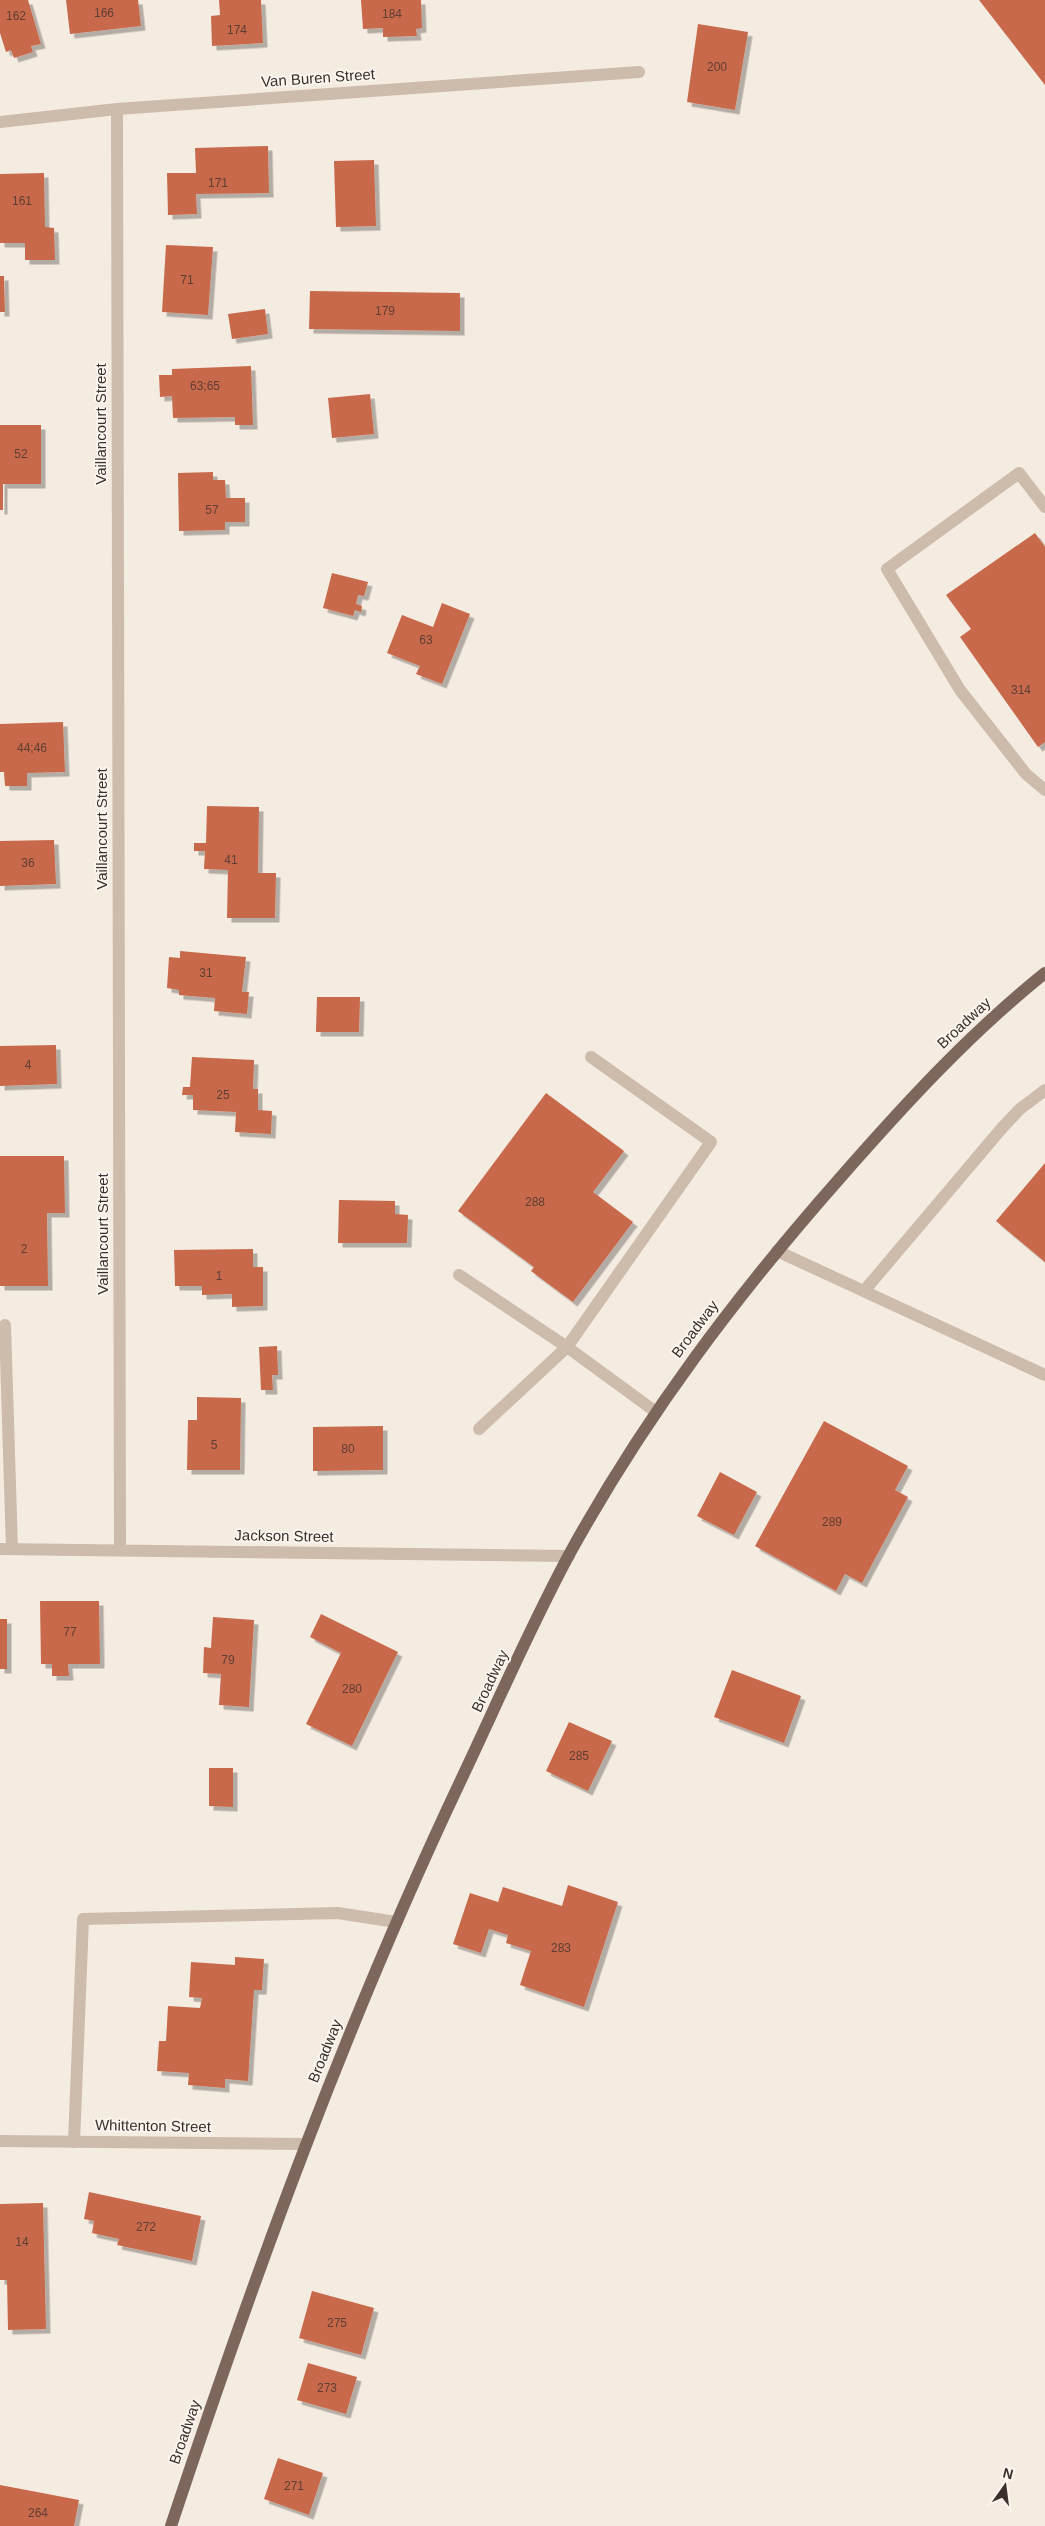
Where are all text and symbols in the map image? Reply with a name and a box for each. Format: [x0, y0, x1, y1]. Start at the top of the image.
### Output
house number: 166 [94, 6, 114, 20]
house number: 184 [382, 7, 402, 21]
house number: 162 [6, 9, 26, 23]
house number: 174 [227, 23, 247, 37]
house number: 200 [707, 60, 727, 74]
street label: Van Buren Street [261, 65, 376, 90]
house number: 171 [208, 176, 228, 190]
house number: 161 [12, 194, 32, 208]
house number: 71 [180, 273, 194, 287]
house number: 179 [375, 304, 395, 318]
street label: Vaillancourt Street [92, 362, 109, 485]
house number: 63;65 [190, 379, 220, 393]
house number: 52 [14, 447, 28, 461]
house number: 57 [205, 503, 219, 517]
house number: 63 [419, 633, 433, 647]
house number: 314 [1011, 683, 1031, 697]
house number: 44;46 [17, 741, 47, 755]
street label: Vaillancourt Street [93, 767, 110, 890]
house number: 41 [224, 853, 238, 867]
house number: 36 [21, 856, 35, 870]
house number: 31 [199, 966, 213, 980]
street label: Broadway [933, 993, 994, 1052]
house number: 4 [25, 1058, 32, 1072]
house number: 25 [216, 1088, 230, 1102]
street label: Vaillancourt Street [94, 1172, 111, 1295]
house number: 288 [525, 1195, 545, 1209]
house number: 2 [21, 1242, 28, 1256]
house number: 1 [216, 1269, 223, 1283]
street label: Broadway [668, 1297, 722, 1360]
house number: 5 [211, 1438, 218, 1452]
house number: 80 [341, 1442, 355, 1456]
house number: 289 [822, 1515, 842, 1529]
street label: Jackson Street [234, 1526, 335, 1545]
house number: 77 [63, 1625, 77, 1639]
street label: Broadway [468, 1647, 512, 1715]
house number: 79 [221, 1653, 235, 1667]
house number: 280 [342, 1682, 362, 1696]
house number: 285 [569, 1749, 589, 1763]
house number: 283 [551, 1941, 571, 1955]
street label: Broadway [304, 2016, 345, 2085]
street label: Whittenton Street [95, 2116, 212, 2135]
house number: 272 [136, 2220, 156, 2234]
house number: 14 [15, 2235, 29, 2249]
house number: 275 [327, 2316, 347, 2330]
house number: 273 [317, 2381, 337, 2395]
street label: Broadway [166, 2397, 204, 2466]
north arrow [980, 2461, 1030, 2511]
text: N [1001, 2464, 1015, 2482]
house number: 271 [284, 2479, 304, 2493]
house number: 264 [28, 2506, 48, 2520]

